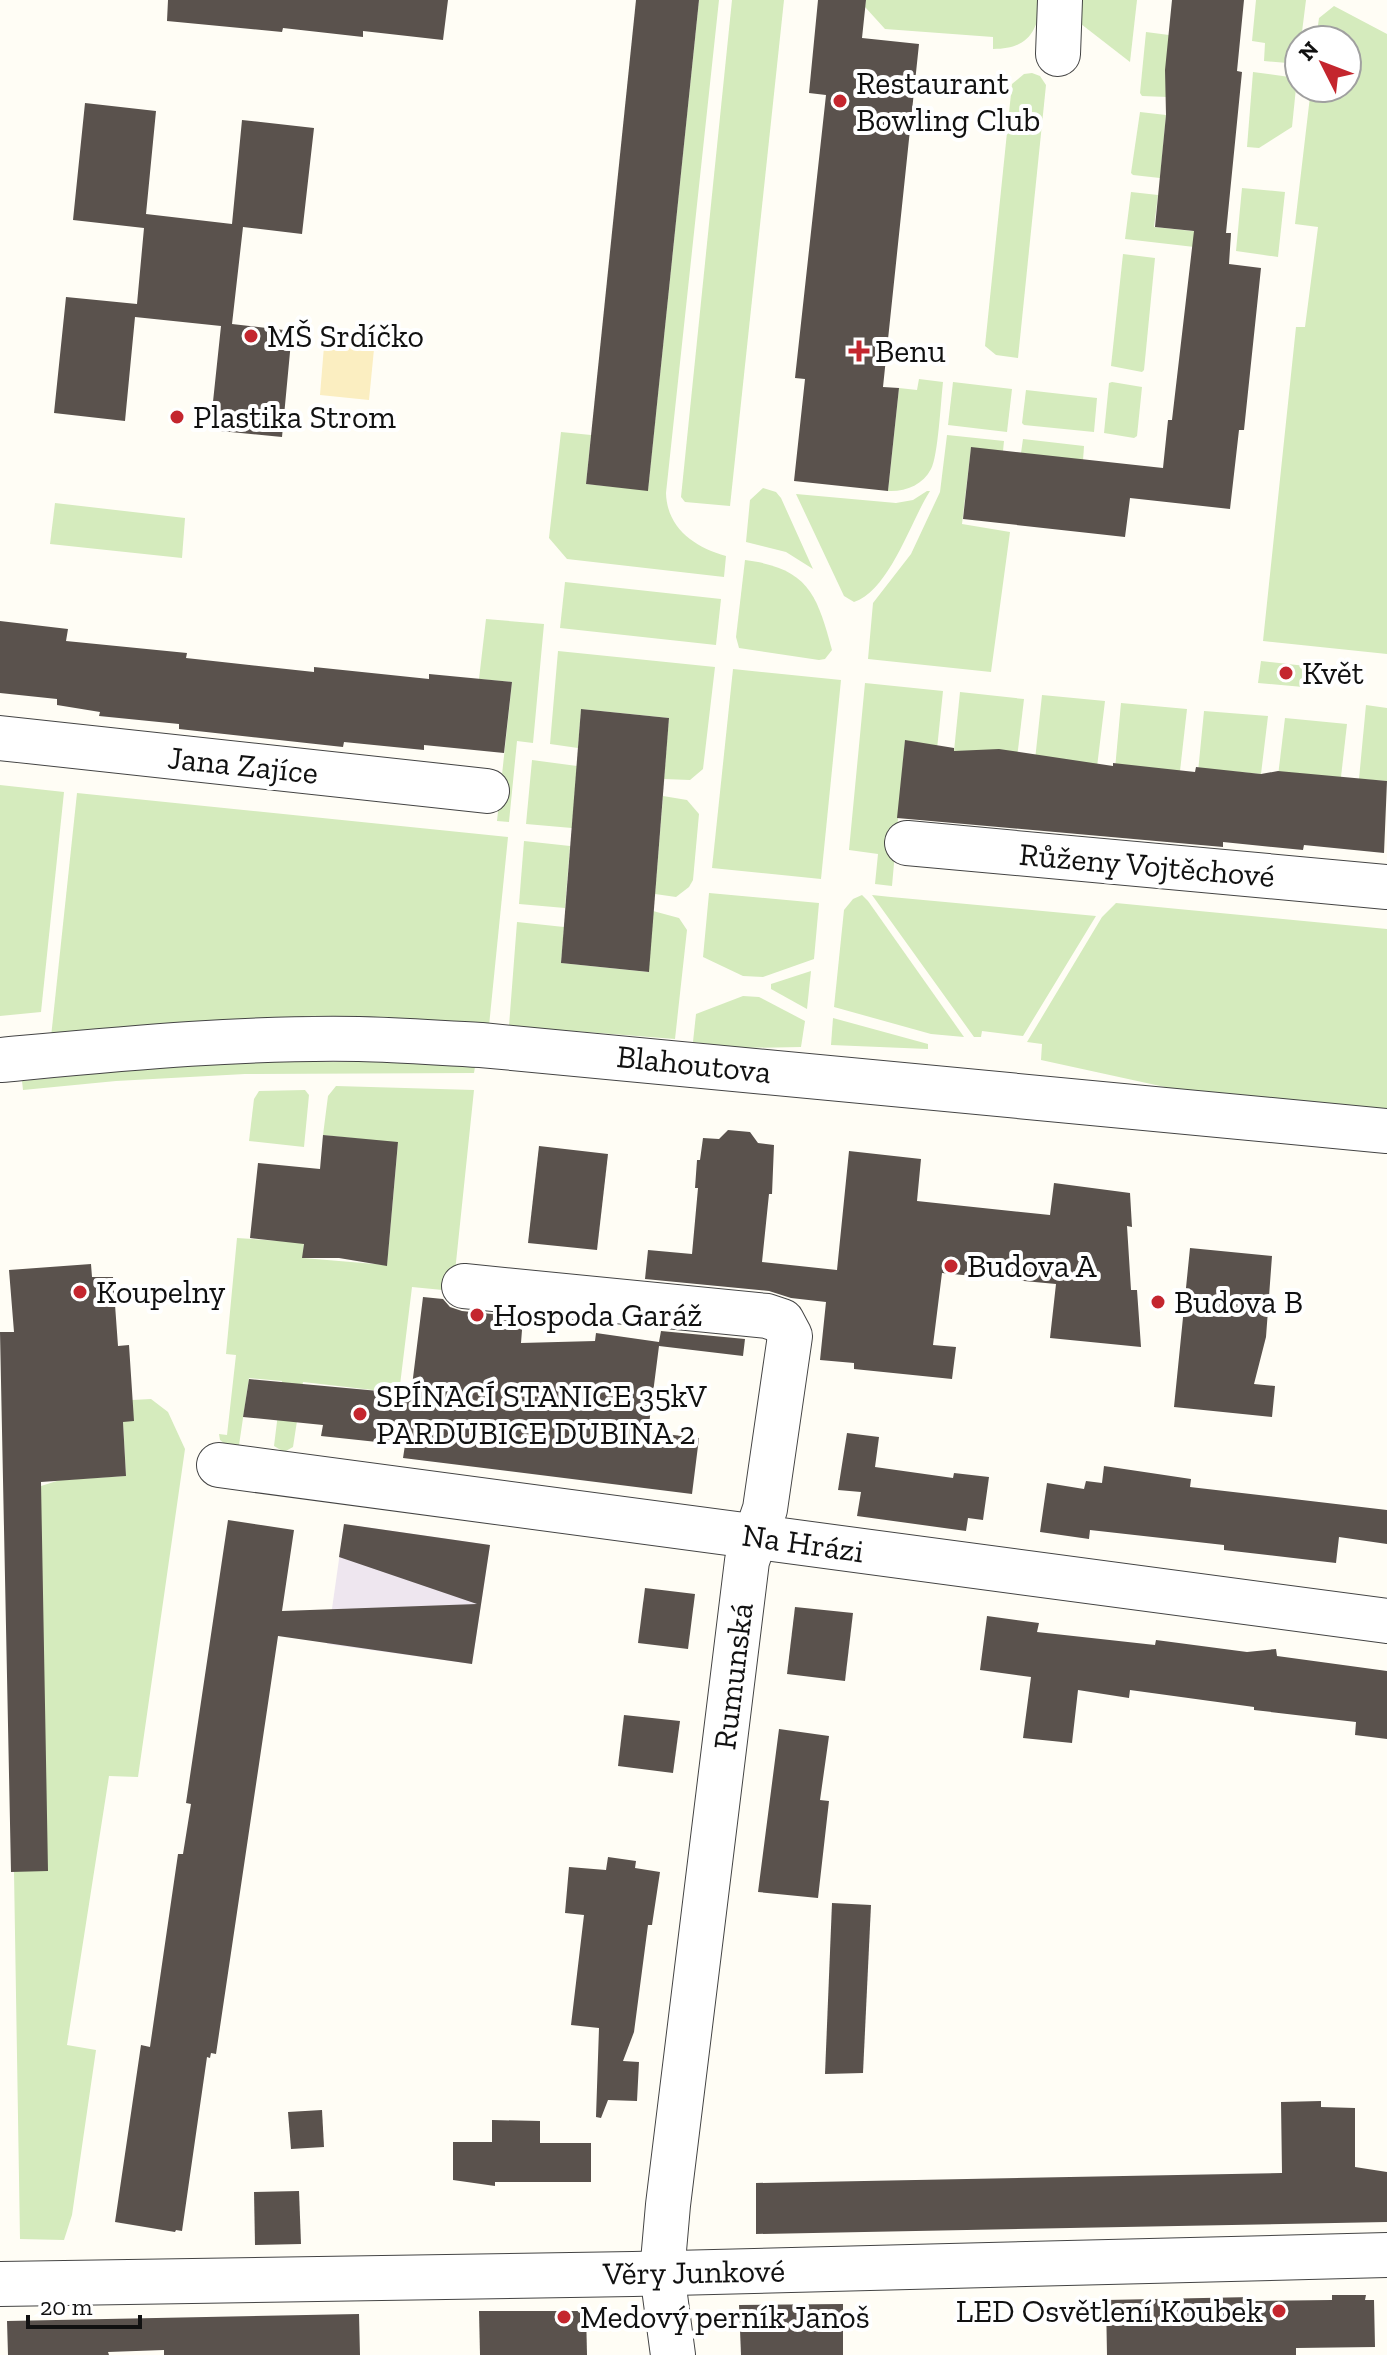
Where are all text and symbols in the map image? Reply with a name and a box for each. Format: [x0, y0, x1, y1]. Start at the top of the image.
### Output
north arrow [1283, 24, 1363, 104]
text: N [1293, 36, 1324, 66]
place label: Restaurant Bowling Club [856, 64, 1040, 139]
marker: Restaurant Bowling Club [831, 92, 849, 110]
place label: MŠ Srdíčko [267, 317, 424, 355]
marker: MŠ Srdíčko [242, 327, 260, 345]
place label: Benu [875, 332, 946, 370]
marker: Benu [850, 342, 868, 360]
place label: Plastika Strom [193, 398, 396, 436]
marker: Plastika Strom [168, 408, 186, 426]
place label: Květ [1302, 654, 1364, 692]
marker: Květ [1277, 664, 1295, 682]
street label: Jana Zajíce [166, 738, 320, 792]
street label: Růženy Vojtěchové [1018, 835, 1276, 895]
street label: Blahoutova [615, 1037, 773, 1091]
place label: Budova A [967, 1247, 1097, 1285]
marker: Budova A [942, 1257, 960, 1275]
place label: Koupelny [96, 1273, 226, 1311]
marker: Koupelny [71, 1283, 89, 1301]
place label: Budova B [1174, 1283, 1303, 1321]
marker: Budova B [1149, 1293, 1167, 1311]
place label: Hospoda Garáž [493, 1296, 702, 1334]
marker: Hospoda Garáž [468, 1306, 486, 1324]
place label: SPÍNACÍ STANICE 35kV PARDUBICE DUBINA 2 [376, 1377, 707, 1452]
marker: SPÍNACÍ STANICE 35kV PARDUBICE DUBINA 2 [351, 1405, 369, 1423]
street label: Na Hrázi [740, 1516, 866, 1570]
street label: Rumunská [705, 1600, 761, 1752]
street label: Věry Junkové [601, 2251, 786, 2293]
scale bar [28, 2279, 140, 2329]
text: 20 m [40, 2292, 93, 2321]
place label: LED Osvětlení Koubek [956, 2292, 1263, 2330]
place label: Medový perník Janoš [580, 2298, 870, 2336]
marker: LED Osvětlení Koubek [1270, 2302, 1288, 2320]
marker: Medový perník Janoš [555, 2308, 573, 2326]

